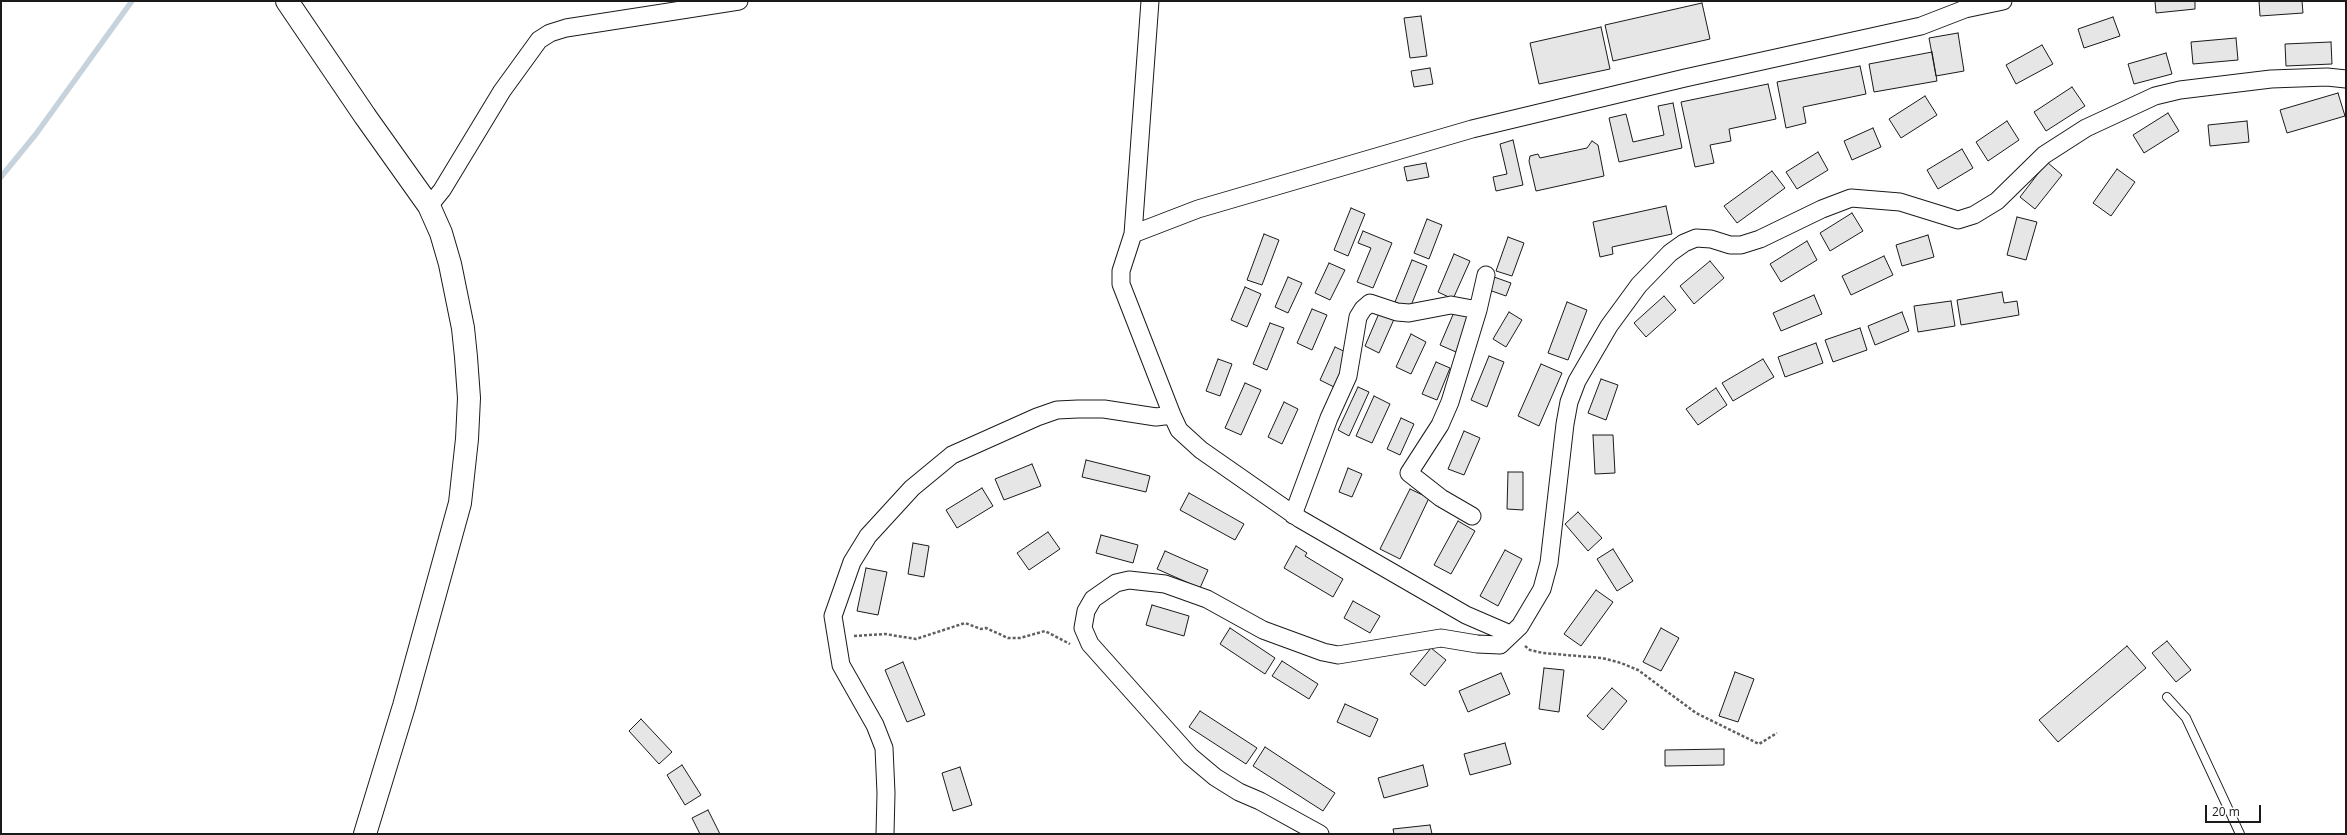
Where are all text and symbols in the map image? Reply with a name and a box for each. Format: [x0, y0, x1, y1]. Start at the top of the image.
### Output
scale bar [2207, 797, 2263, 823]
text: 20 m [2212, 803, 2240, 820]

